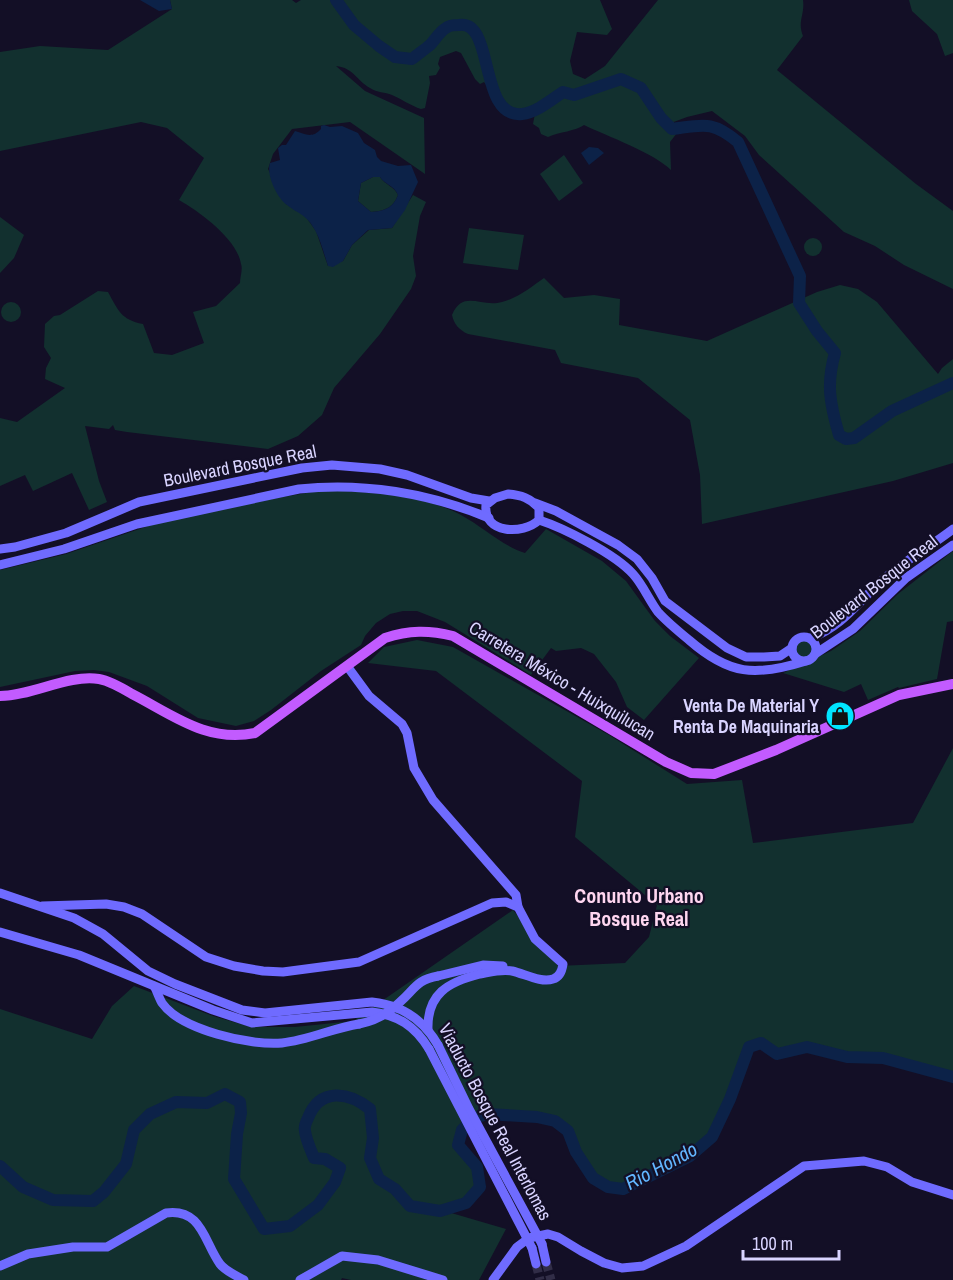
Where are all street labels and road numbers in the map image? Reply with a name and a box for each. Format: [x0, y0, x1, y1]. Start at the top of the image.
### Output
street label: Boulevard Bosque Real [161, 438, 318, 493]
street label: Boulevard Bosque Real [805, 529, 942, 644]
street label: Carretera México - Huixquilucan [464, 615, 660, 746]
street label: Viaducto Bosque Real Interlomas [433, 1019, 558, 1225]

